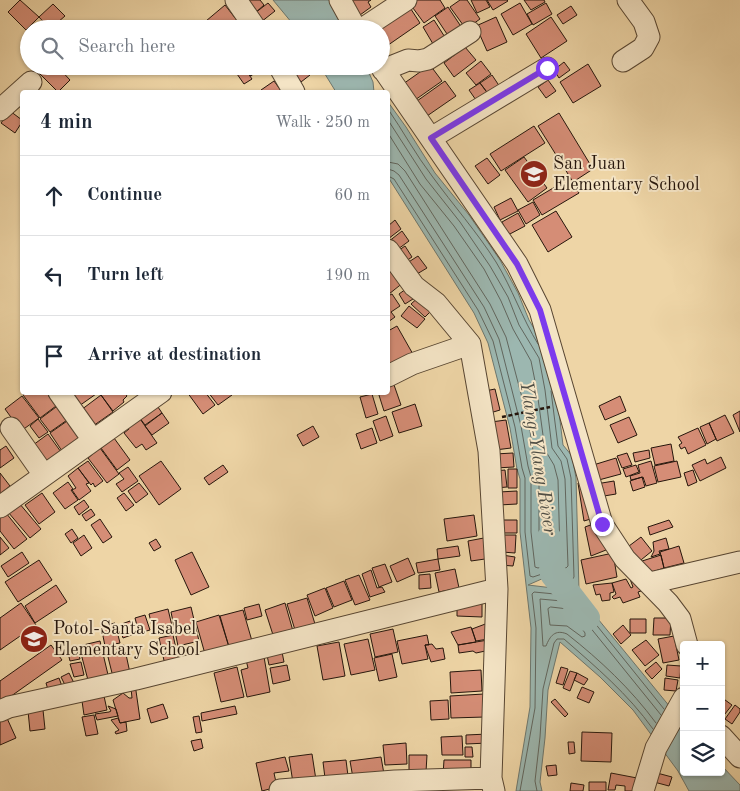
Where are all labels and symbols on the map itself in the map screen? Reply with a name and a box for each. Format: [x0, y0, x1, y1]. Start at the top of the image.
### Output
route start [536, 57, 559, 80]
place label: San Juan Elementary School [553, 155, 700, 194]
school or university icon: San Juan Elementary School [519, 159, 549, 189]
water label: Ylang-Ylang River [515, 379, 559, 537]
route end [591, 513, 614, 536]
place label: Potol-Santa Isabel Elementary School [53, 620, 200, 659]
school or university icon: Potol-Santa Isabel Elementary School [19, 624, 49, 654]

